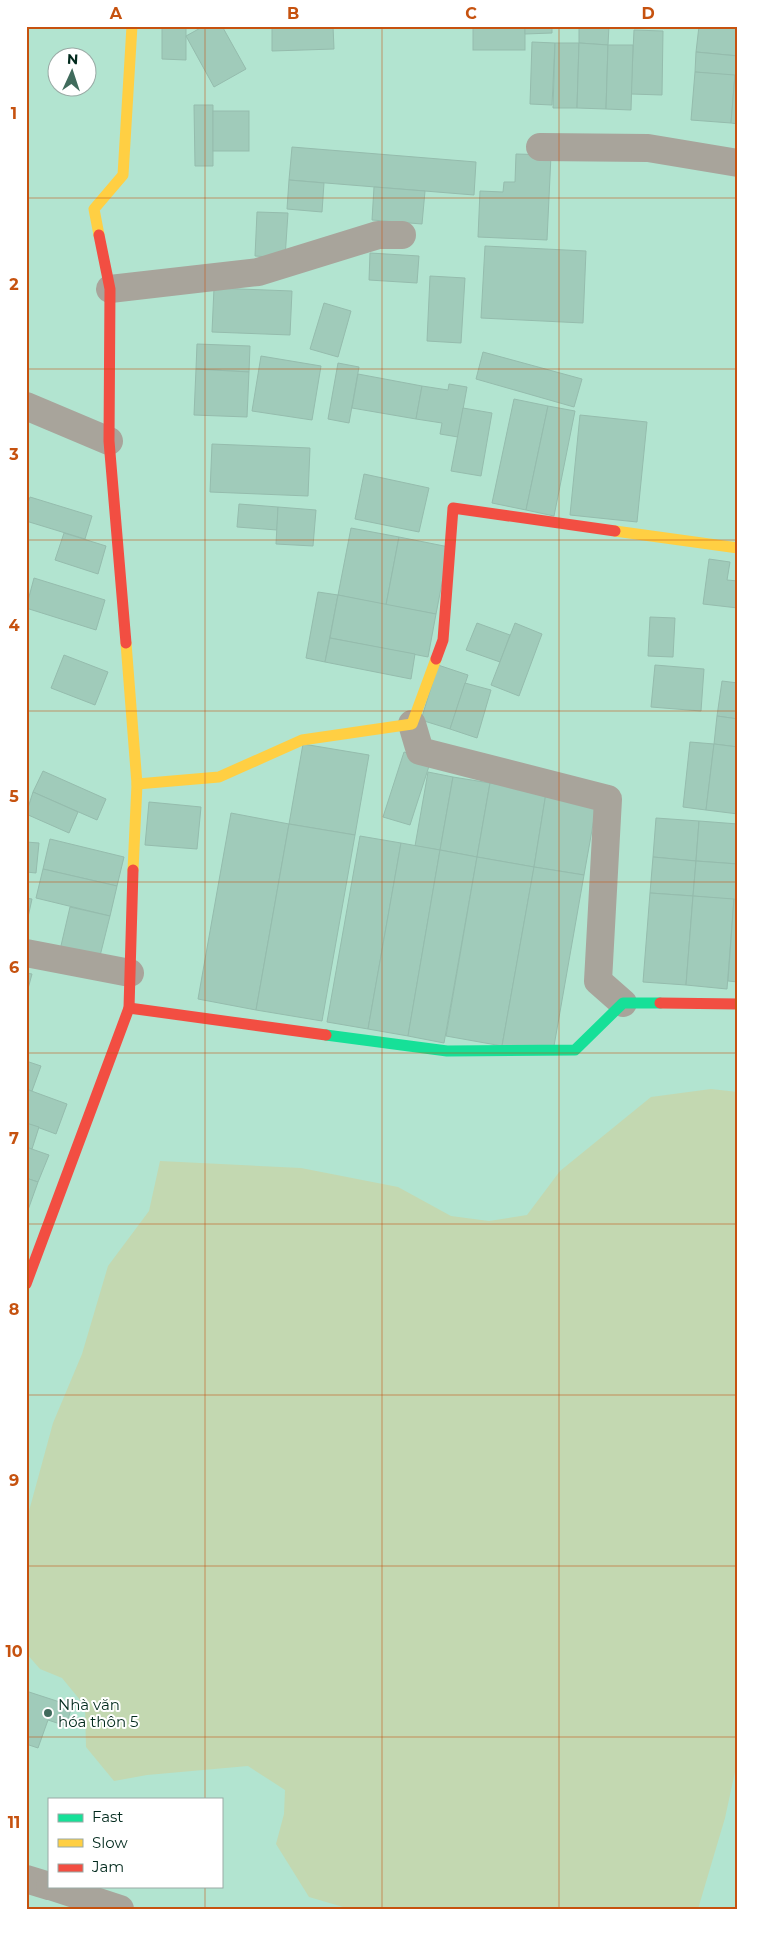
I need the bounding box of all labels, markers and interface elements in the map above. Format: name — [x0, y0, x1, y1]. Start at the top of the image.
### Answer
text: A — [109, 4, 123, 23]
text: B — [287, 4, 299, 23]
text: C — [465, 4, 477, 23]
text: D — [641, 4, 655, 23]
north arrow — [48, 48, 98, 98]
text: N — [67, 50, 79, 68]
text: 1 — [11, 104, 17, 123]
text: 2 — [9, 275, 19, 294]
text: 3 — [8, 445, 19, 464]
text: 4 — [8, 616, 20, 635]
text: 5 — [9, 787, 19, 806]
text: 6 — [9, 958, 19, 977]
text: 7 — [9, 1129, 19, 1148]
text: 8 — [9, 1300, 19, 1319]
text: 9 — [9, 1471, 19, 1490]
text: 10 — [5, 1642, 23, 1661]
place label: Nhà văn hóa thôn 5 — [58, 1695, 138, 1731]
marker: Nhà văn hóa thôn 5 — [42, 1707, 54, 1719]
legend — [48, 1798, 222, 1888]
text: Fast — [92, 1807, 123, 1826]
text: 11 — [8, 1813, 20, 1832]
text: Slow — [92, 1833, 128, 1852]
text: Jam — [91, 1857, 124, 1876]

